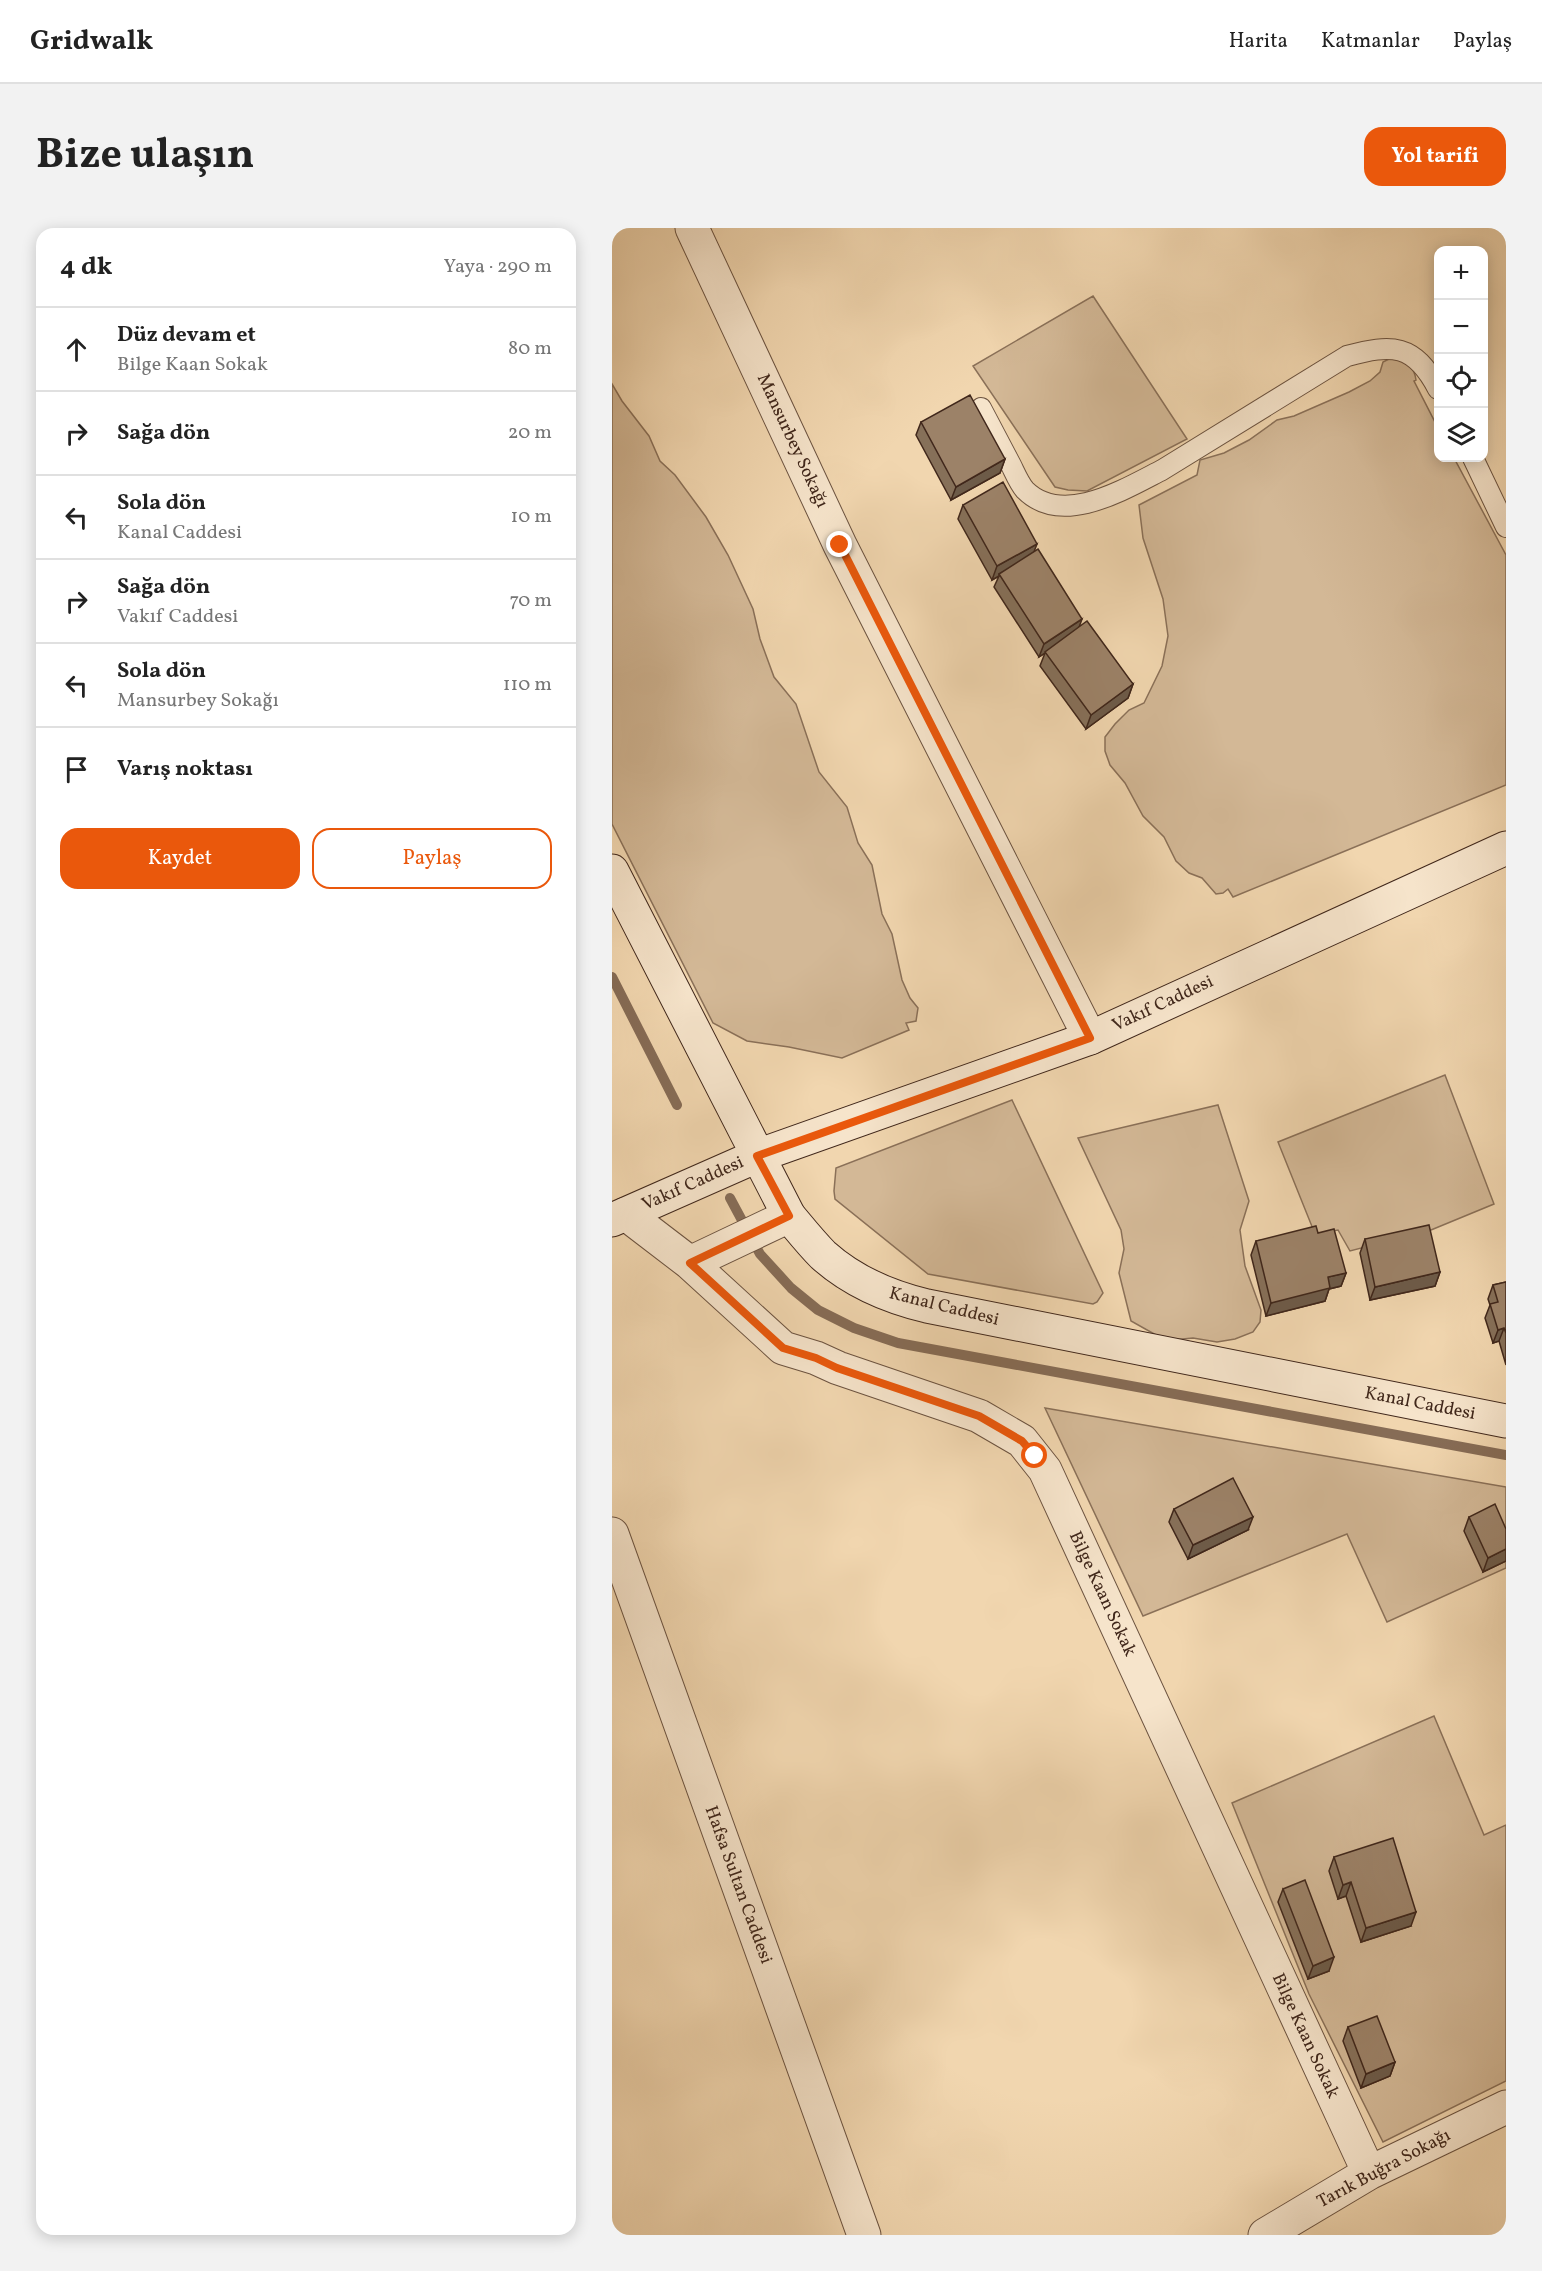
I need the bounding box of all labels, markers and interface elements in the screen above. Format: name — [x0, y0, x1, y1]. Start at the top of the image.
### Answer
text: Gridwalk — [30, 22, 153, 61]
text: Harita — [1229, 27, 1288, 56]
text: Katmanlar — [1321, 27, 1420, 56]
text: Paylaş — [1453, 27, 1512, 56]
text: Bize ulaşın — [36, 127, 255, 186]
button: Yol tarifi — [1364, 127, 1506, 186]
map controls — [1434, 246, 1488, 462]
button: + — [1434, 246, 1488, 300]
text: 4 dk — [60, 249, 113, 285]
text: Yaya · 290 m — [444, 253, 552, 281]
button: − — [1434, 300, 1488, 354]
text: Düz devam et — [117, 320, 256, 351]
icon: ahead — [60, 333, 93, 366]
text: 80 m — [508, 335, 552, 363]
text: Bilge Kaan Sokak — [117, 351, 268, 379]
button: locate — [1434, 354, 1488, 408]
street label: Mansurbey Sokağı — [750, 370, 834, 512]
button: layers — [1434, 408, 1488, 462]
icon: right — [60, 417, 93, 450]
text: Sağa dön — [117, 418, 210, 449]
text: 20 m — [508, 419, 552, 447]
text: Sola dön — [117, 488, 206, 519]
icon: left — [60, 501, 93, 534]
text: 10 m — [511, 503, 552, 531]
text: Kanal Caddesi — [117, 519, 242, 547]
route end — [826, 531, 852, 557]
text: Sağa dön — [117, 572, 210, 603]
icon: right — [60, 585, 93, 618]
text: 70 m — [509, 587, 552, 615]
text: Vakıf Caddesi — [117, 603, 238, 631]
text: Sola dön — [117, 656, 206, 687]
icon: left — [60, 669, 93, 702]
text: 110 m — [503, 671, 552, 699]
text: Mansurbey Sokağı — [117, 687, 279, 715]
icon: arrive — [60, 753, 93, 786]
text: Varış noktası — [117, 754, 253, 785]
button: Kaydet — [60, 828, 300, 889]
button: Paylaş — [312, 828, 552, 889]
street label: Vakıf Caddesi — [1108, 970, 1218, 1038]
street label: Vakıf Caddesi — [638, 1150, 748, 1218]
street label: Kanal Caddesi — [886, 1281, 1002, 1333]
street label: Kanal Caddesi — [1362, 1381, 1478, 1427]
route start — [1021, 1442, 1047, 1468]
street label: Bilge Kaan Sokak — [1062, 1527, 1142, 1661]
street label: Hafsa Sultan Caddesi — [698, 1802, 778, 1968]
street label: Bilge Kaan Sokak — [1265, 1969, 1345, 2103]
street label: Tarık Buğra Sokağı — [1313, 2123, 1455, 2215]

